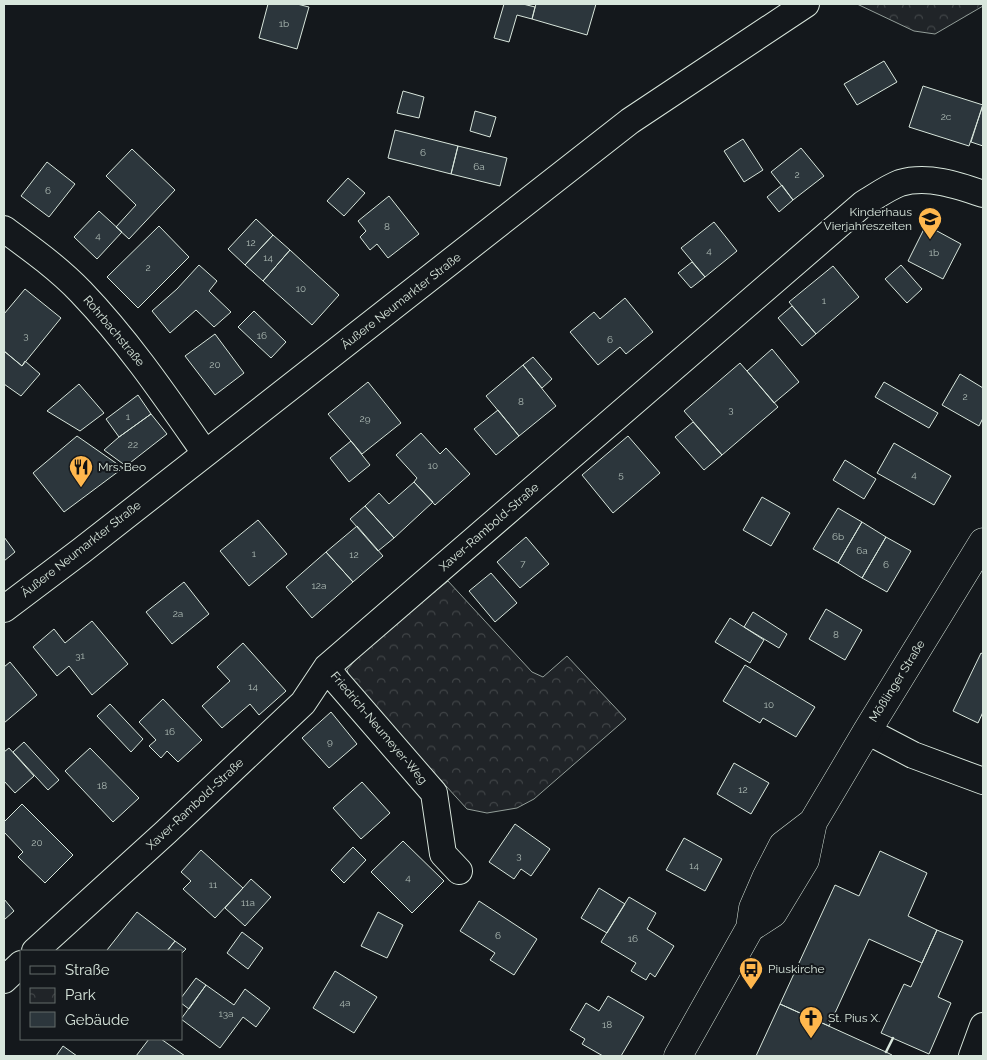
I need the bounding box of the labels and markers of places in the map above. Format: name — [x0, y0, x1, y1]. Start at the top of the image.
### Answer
place label: Kinderhaus Vierjahreszeiten — [824, 205, 912, 233]
school or university icon: Kinderhaus Vierjahreszeiten — [917, 206, 943, 240]
restaurant icon: Mrs. Beo — [68, 454, 94, 488]
place label: Mrs. Beo — [98, 460, 146, 474]
bus stop icon: Piuskirche — [738, 956, 764, 990]
place label: Piuskirche — [768, 962, 825, 976]
church icon: St. Pius X. — [798, 1005, 824, 1039]
place label: St. Pius X. — [828, 1011, 880, 1025]

